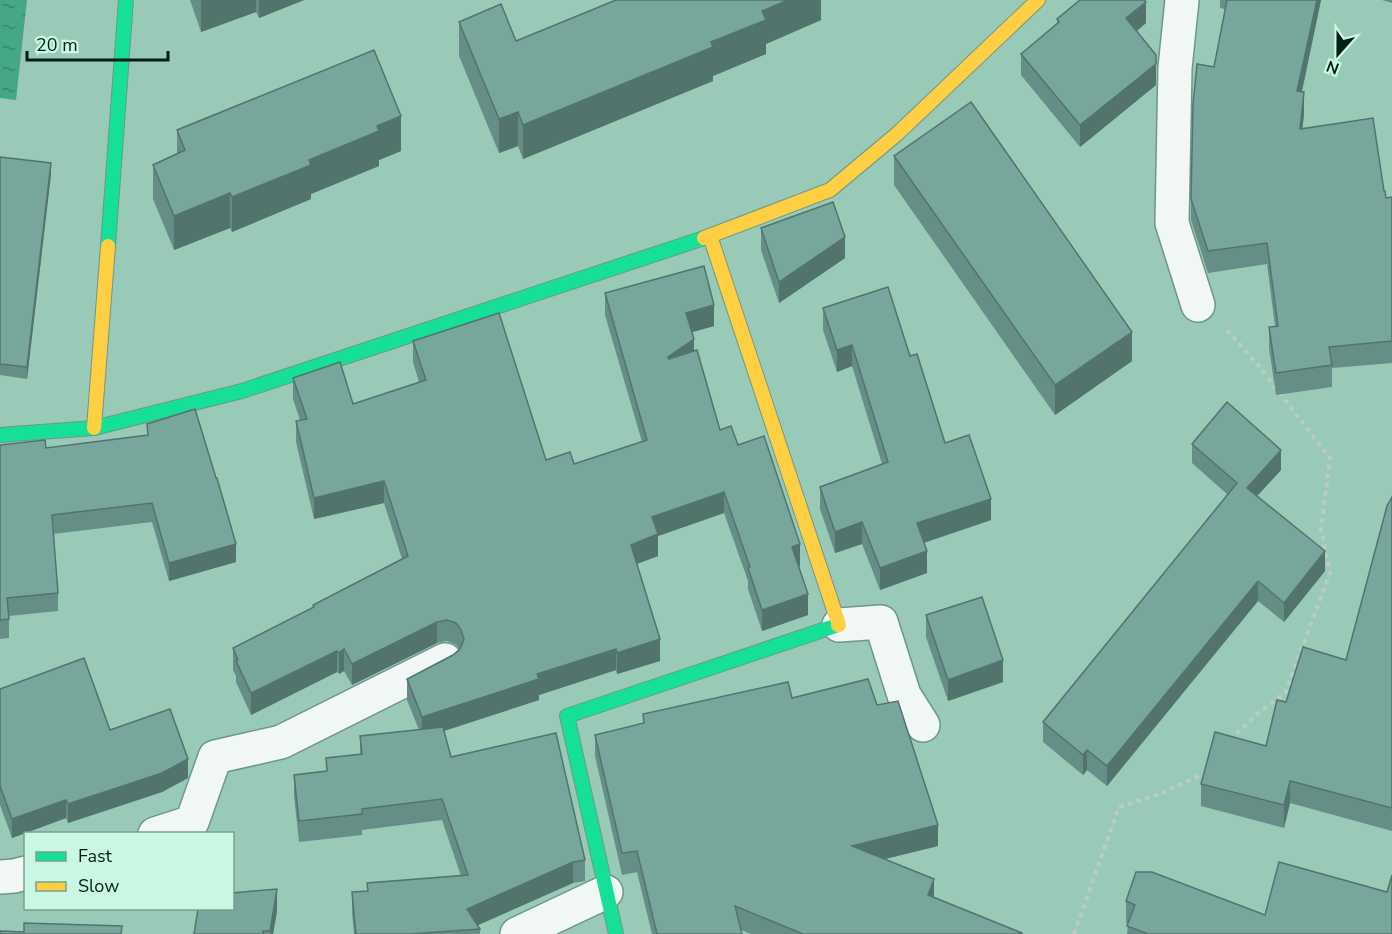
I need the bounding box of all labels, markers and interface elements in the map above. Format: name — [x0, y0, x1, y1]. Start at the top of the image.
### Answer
scale bar — [27, 24, 168, 62]
north arrow — [1308, 24, 1368, 84]
text: 20 m — [36, 33, 78, 57]
text: N — [1323, 55, 1343, 79]
legend — [24, 832, 234, 910]
text: Fast — [78, 844, 113, 868]
text: Slow — [78, 874, 119, 898]

